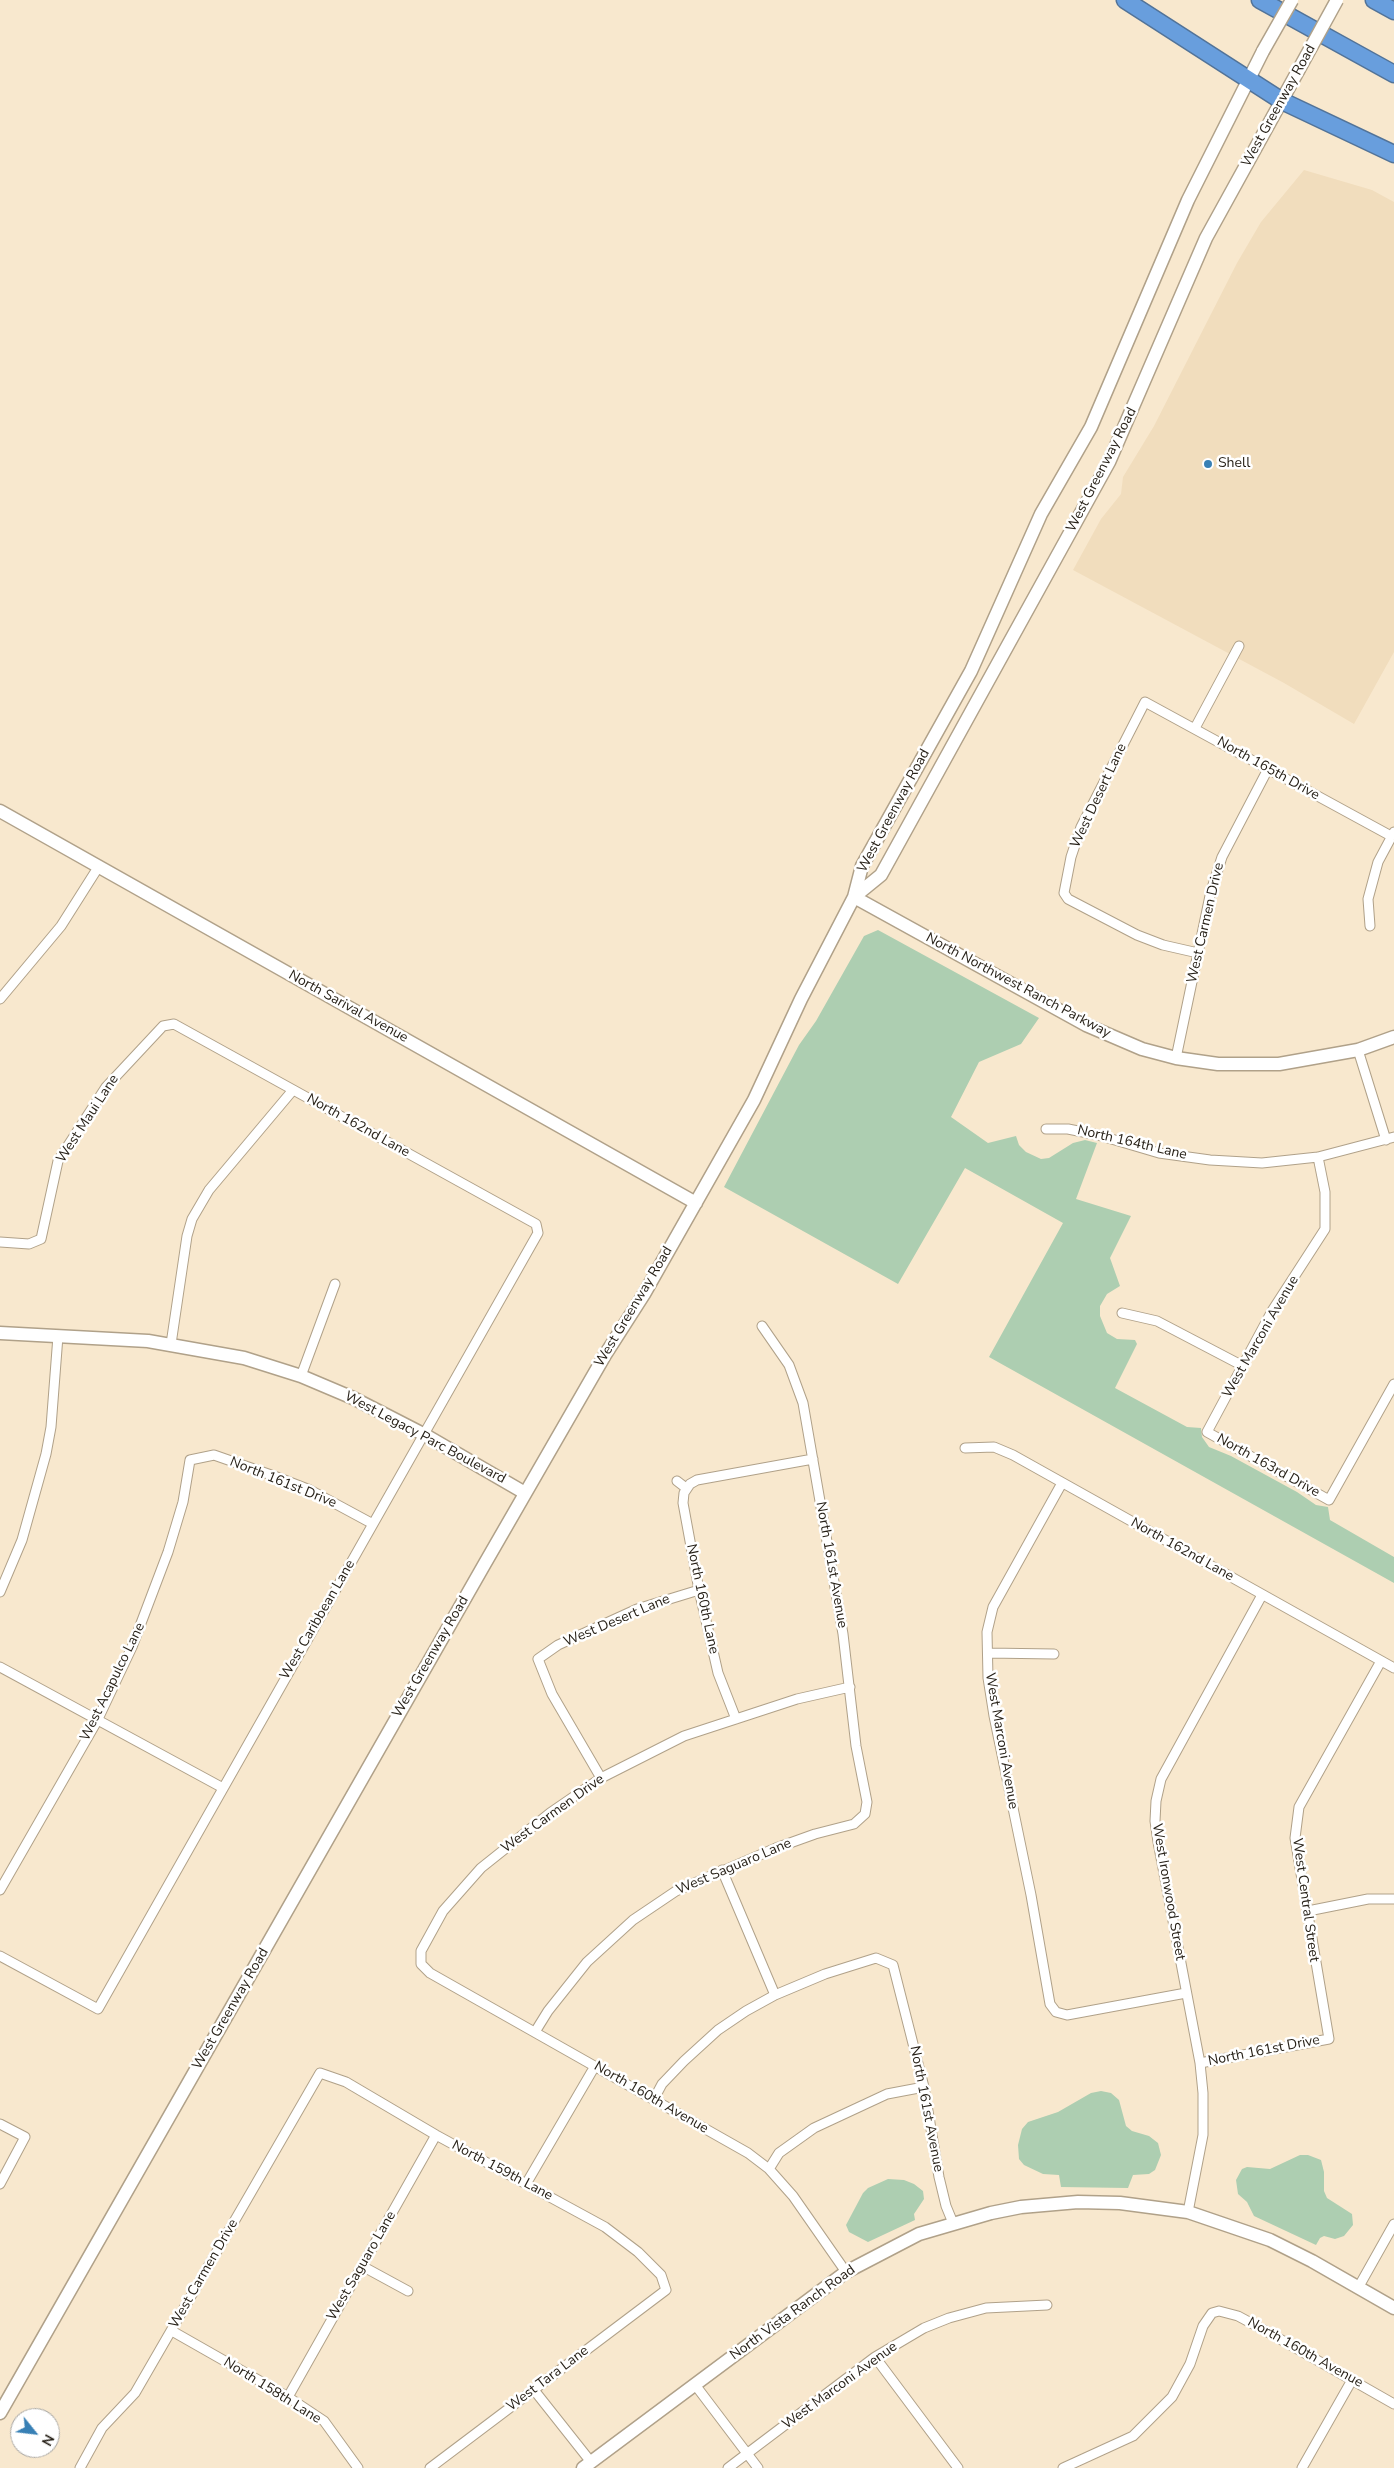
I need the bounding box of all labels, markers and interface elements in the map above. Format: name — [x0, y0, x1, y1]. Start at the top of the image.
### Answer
street label: West Greenway Road — [1238, 42, 1320, 170]
street label: West Greenway Road — [1063, 405, 1141, 535]
place label: Shell — [1218, 456, 1250, 472]
marker: Shell — [1202, 458, 1214, 470]
street label: North 165th Drive — [1214, 734, 1322, 804]
street label: West Desert Lane — [1067, 741, 1131, 851]
street label: West Greenway Road — [854, 746, 934, 876]
street label: West Carmen Drive — [1184, 861, 1228, 985]
street label: North Northwest Ranch Parkway — [923, 930, 1113, 1042]
street label: North Sarival Avenue — [285, 967, 411, 1047]
street label: West Maui Lane — [53, 1072, 123, 1166]
street label: North 162nd Lane — [304, 1091, 412, 1161]
street label: North 164th Lane — [1076, 1122, 1188, 1164]
street label: West Greenway Road — [591, 1244, 677, 1370]
street label: West Marconi Avenue — [1219, 1273, 1303, 1401]
street label: West Legacy Parc Boulevard — [342, 1388, 508, 1488]
street label: North 163rd Drive — [1214, 1431, 1322, 1501]
street label: North 161st Drive — [227, 1454, 339, 1512]
street label: North 161st Avenue — [812, 1501, 850, 1629]
street label: North 162nd Lane — [1128, 1515, 1236, 1585]
street label: North 160th Lane — [682, 1542, 722, 1656]
street label: West Caribbean Lane — [277, 1557, 359, 1683]
street label: West Desert Lane — [561, 1591, 673, 1651]
street label: West Greenway Road — [389, 1593, 473, 1721]
street label: West Acapulco Lane — [77, 1620, 149, 1744]
street label: West Marconi Avenue — [981, 1672, 1021, 1810]
street label: West Carmen Drive — [498, 1771, 608, 1857]
street label: West Ironwood Street — [1148, 1822, 1188, 1962]
street label: West Saguaro Lane — [674, 1835, 794, 1899]
street label: West Central Street — [1288, 1837, 1322, 1963]
street label: West Greenway Road — [189, 1945, 273, 2073]
street label: North 161st Drive — [1207, 2032, 1321, 2070]
street label: North 161st Avenue — [906, 2045, 946, 2173]
street label: North 160th Avenue — [591, 2058, 711, 2138]
street label: North 159th Lane — [449, 2137, 555, 2205]
street label: West Saguaro Lane — [324, 2208, 400, 2324]
street label: West Carmen Drive — [166, 2217, 242, 2331]
street label: North Vista Ranch Road — [727, 2262, 859, 2364]
street label: North 160th Avenue — [1244, 2314, 1366, 2392]
street label: West Marconi Avenue — [779, 2339, 901, 2433]
street label: West Tara Lane — [504, 2343, 592, 2415]
street label: North 158th Lane — [220, 2354, 324, 2428]
north arrow — [10, 2408, 60, 2458]
text: N — [37, 2431, 59, 2449]

